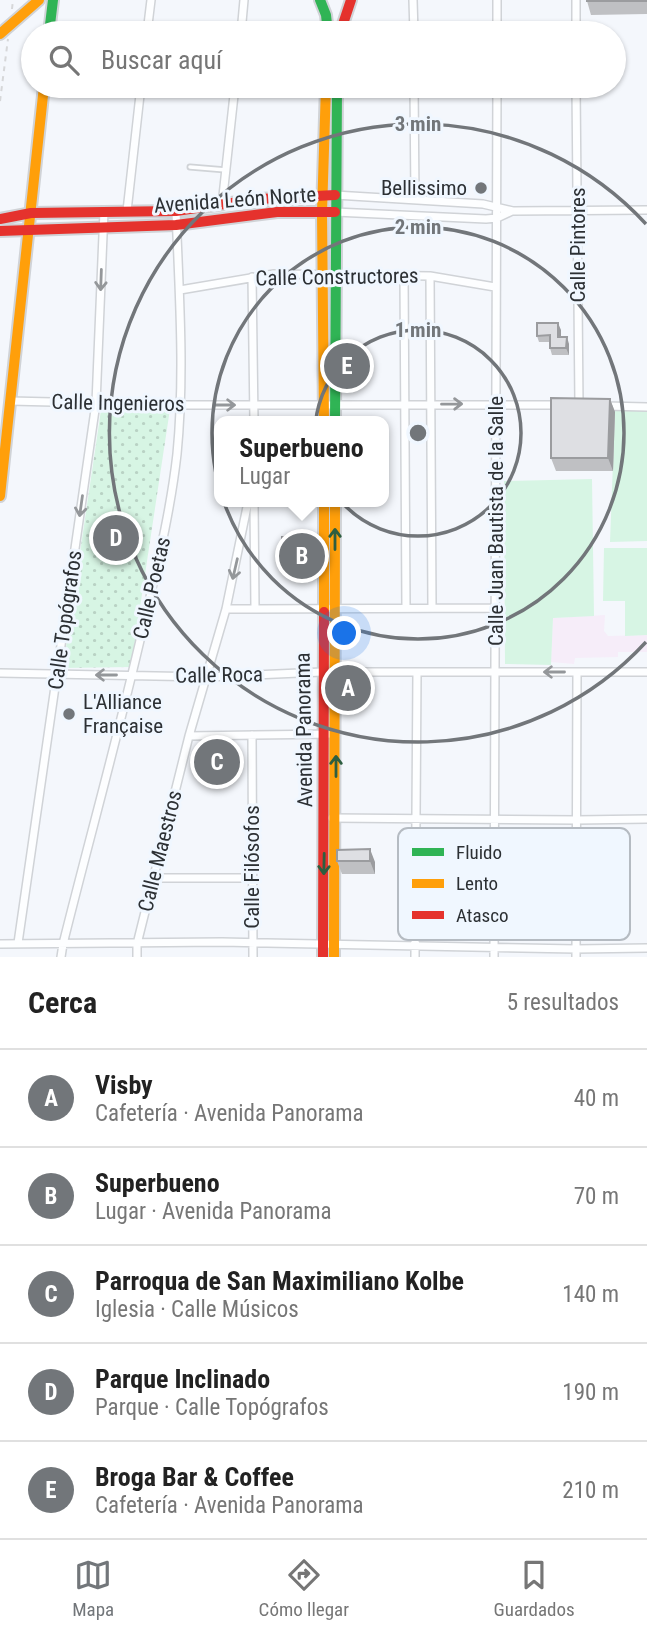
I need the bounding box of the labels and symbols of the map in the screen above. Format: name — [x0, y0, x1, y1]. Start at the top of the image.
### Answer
text: 3 min — [395, 112, 441, 136]
place label: Bellissimo — [381, 176, 467, 200]
marker: Bellissimo — [473, 180, 489, 196]
street label: Avenida León Norte — [153, 182, 317, 218]
street label: Calle Pintores — [566, 187, 590, 303]
text: 2 min — [395, 215, 441, 239]
street label: Calle Constructores — [255, 264, 419, 290]
one-way arrow — [94, 268, 107, 291]
text: 1 min — [395, 318, 441, 342]
pin: E — [324, 340, 370, 392]
street label: Calle Ingenieros — [51, 390, 185, 416]
street label: Calle Juan Bautista de la Salle — [484, 396, 508, 646]
one-way arrow — [441, 397, 464, 411]
one-way arrow — [213, 398, 236, 412]
centre of rings — [406, 421, 430, 445]
one-way arrow — [75, 494, 88, 517]
pin: D — [93, 512, 139, 564]
one-way arrow — [328, 528, 342, 551]
pin: B — [279, 530, 325, 582]
street label: Calle Poetas — [129, 535, 175, 641]
street label: Calle Topógrafos — [43, 549, 87, 691]
one-way arrow — [228, 557, 242, 580]
your location — [327, 616, 361, 650]
street label: Avenida Panorama — [291, 652, 317, 808]
street label: Calle Roca — [175, 662, 263, 688]
pin: A — [325, 662, 371, 714]
one-way arrow — [543, 665, 566, 679]
one-way arrow — [95, 668, 118, 682]
place label: L'Alliance Française — [83, 690, 163, 738]
marker: L'Alliance Française — [61, 706, 77, 722]
pin: C — [194, 736, 240, 788]
one-way arrow — [329, 755, 343, 778]
street label: Calle Maestros — [133, 788, 187, 914]
street label: Calle Filósofos — [240, 805, 264, 929]
legend — [398, 828, 630, 940]
text: Fluido — [456, 841, 502, 864]
one-way arrow — [317, 852, 331, 875]
text: Lento — [456, 872, 498, 895]
text: Atasco — [456, 904, 509, 927]

